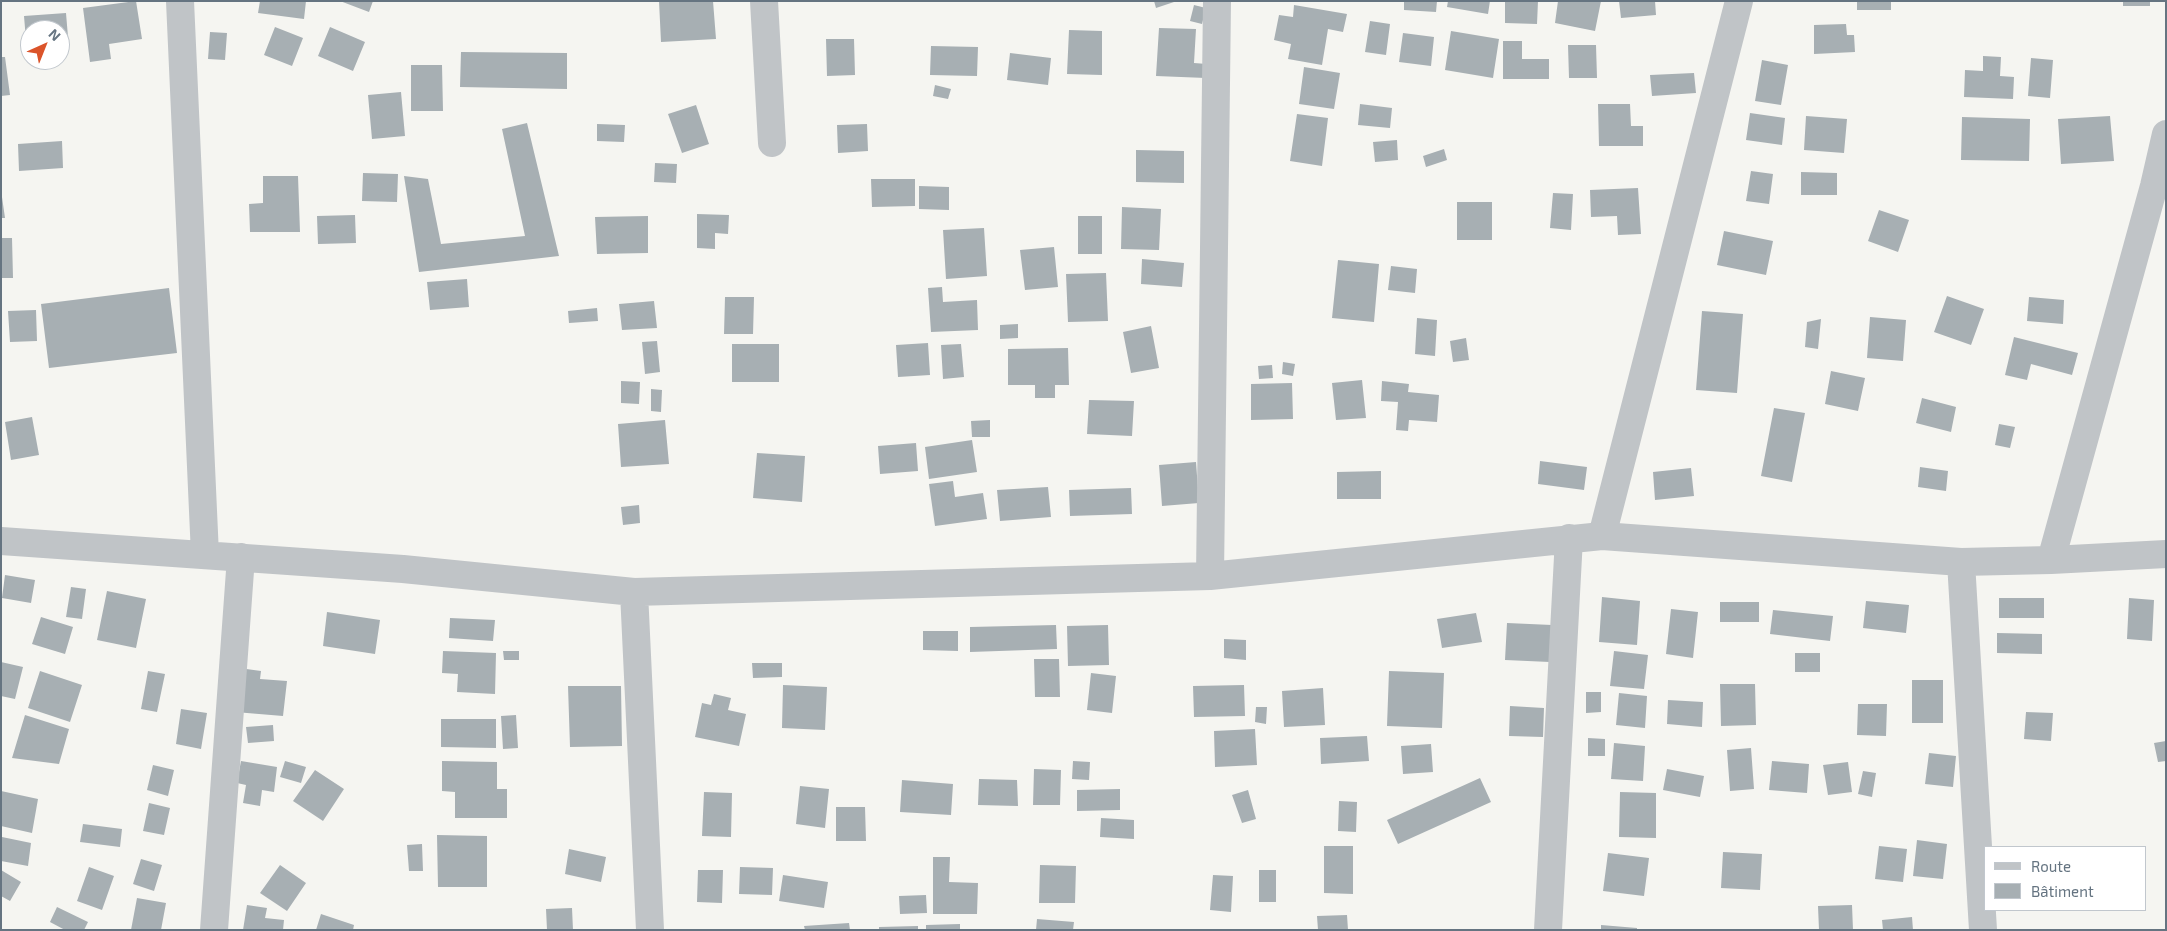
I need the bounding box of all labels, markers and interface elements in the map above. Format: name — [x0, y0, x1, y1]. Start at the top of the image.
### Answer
north arrow — [20, 20, 70, 70]
text: N — [46, 25, 65, 44]
legend — [1984, 846, 2147, 911]
text: Route — [2031, 857, 2071, 875]
text: Bâtiment — [2031, 882, 2094, 900]

